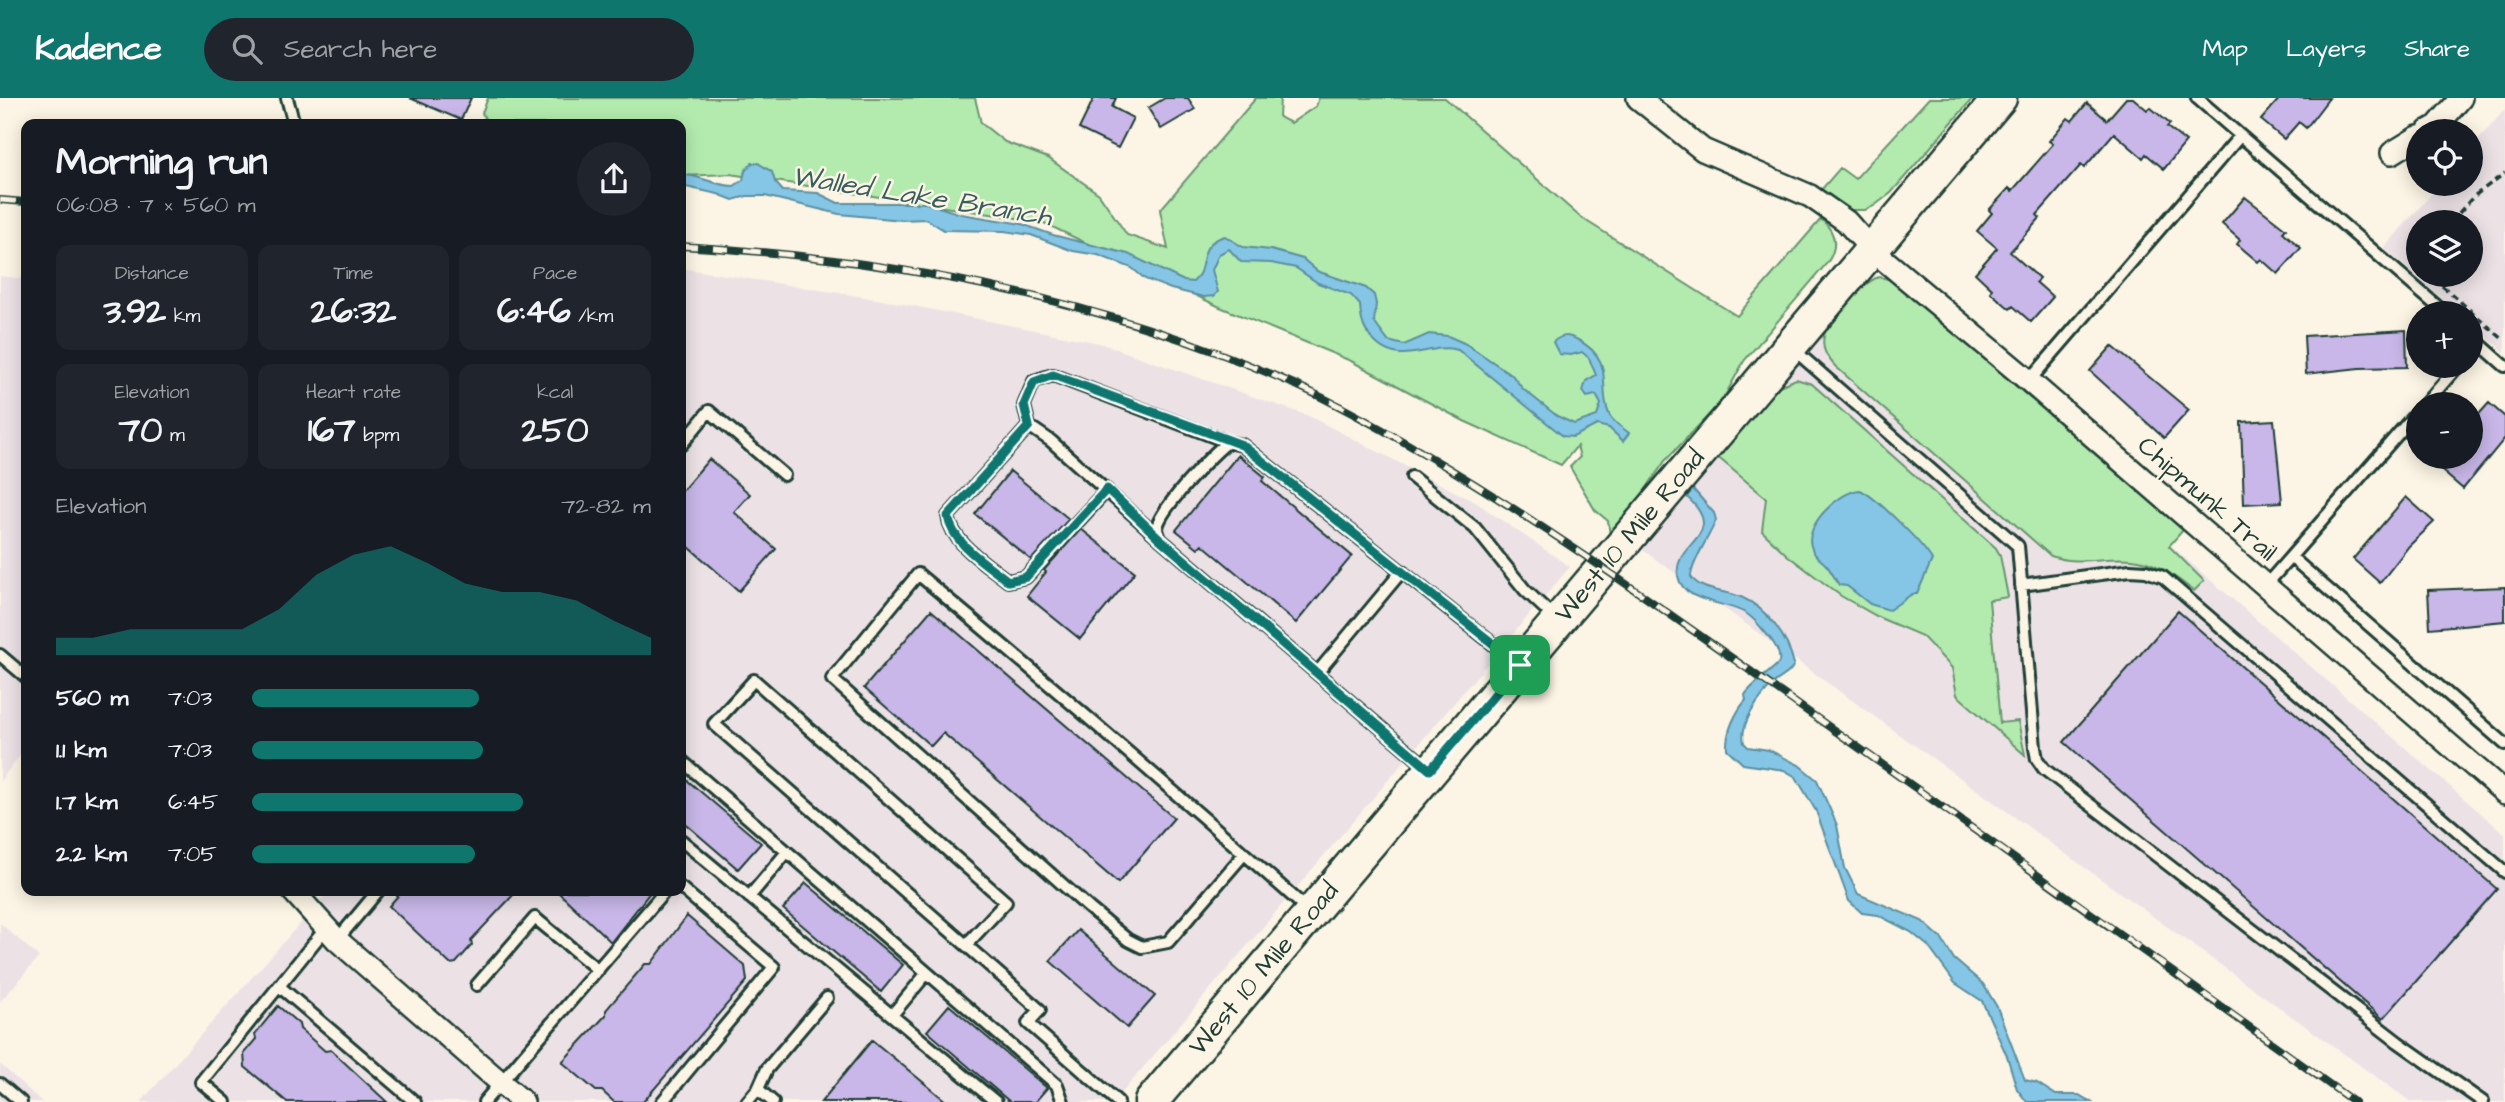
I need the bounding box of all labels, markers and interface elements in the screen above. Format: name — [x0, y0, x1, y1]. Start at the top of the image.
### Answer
search box — [204, 18, 694, 81]
text: Kadence — [35, 26, 162, 72]
icon: search — [228, 30, 266, 68]
text: Search here — [284, 31, 437, 67]
text: Map — [2203, 32, 2248, 66]
text: Layers — [2286, 32, 2366, 66]
text: Share — [2404, 32, 2470, 66]
map controls — [2406, 119, 2483, 469]
button: locate — [2406, 119, 2483, 196]
text: Morning run — [56, 137, 268, 189]
button: share — [577, 142, 651, 216]
water label: Walled Lake Branch — [789, 157, 1056, 236]
text: 06:08 · 7 × 560 m — [56, 189, 256, 221]
button: layers — [2406, 210, 2483, 287]
text: Distance — [115, 260, 189, 287]
text: Time — [334, 260, 373, 287]
text: Pace — [533, 260, 577, 287]
text: 3.92 — [103, 287, 166, 336]
text: 26:32 — [311, 287, 396, 336]
text: 6:46 — [497, 287, 571, 336]
button: + — [2406, 301, 2483, 378]
text: km — [166, 303, 200, 330]
text: /km — [571, 303, 613, 330]
text: Elevation — [114, 379, 189, 406]
text: Heart rate — [306, 379, 401, 406]
text: kcal — [537, 379, 573, 406]
button: − — [2406, 392, 2483, 469]
text: 70 — [119, 406, 162, 455]
text: 167 — [308, 406, 356, 455]
text: 250 — [522, 406, 589, 455]
text: m — [162, 422, 185, 449]
text: bpm — [356, 422, 399, 449]
street label: Chipmunk Trail — [2130, 428, 2285, 570]
street label: West 10 Mile Road — [1546, 441, 1713, 630]
text: Elevation — [56, 490, 147, 522]
text: 72–82 m — [561, 490, 651, 522]
pin — [1490, 635, 1550, 695]
icon: arrive — [1501, 646, 1539, 684]
text: 560 m — [56, 682, 128, 714]
text: 7:03 — [168, 682, 212, 714]
text: 1.1 km — [56, 734, 106, 766]
text: 7:03 — [168, 734, 212, 766]
text: 1.7 km — [56, 786, 118, 818]
text: 6:45 — [168, 786, 218, 818]
text: 2.2 km — [56, 838, 127, 870]
text: 7:05 — [168, 838, 217, 870]
street label: West 10 Mile Road — [1180, 874, 1347, 1063]

